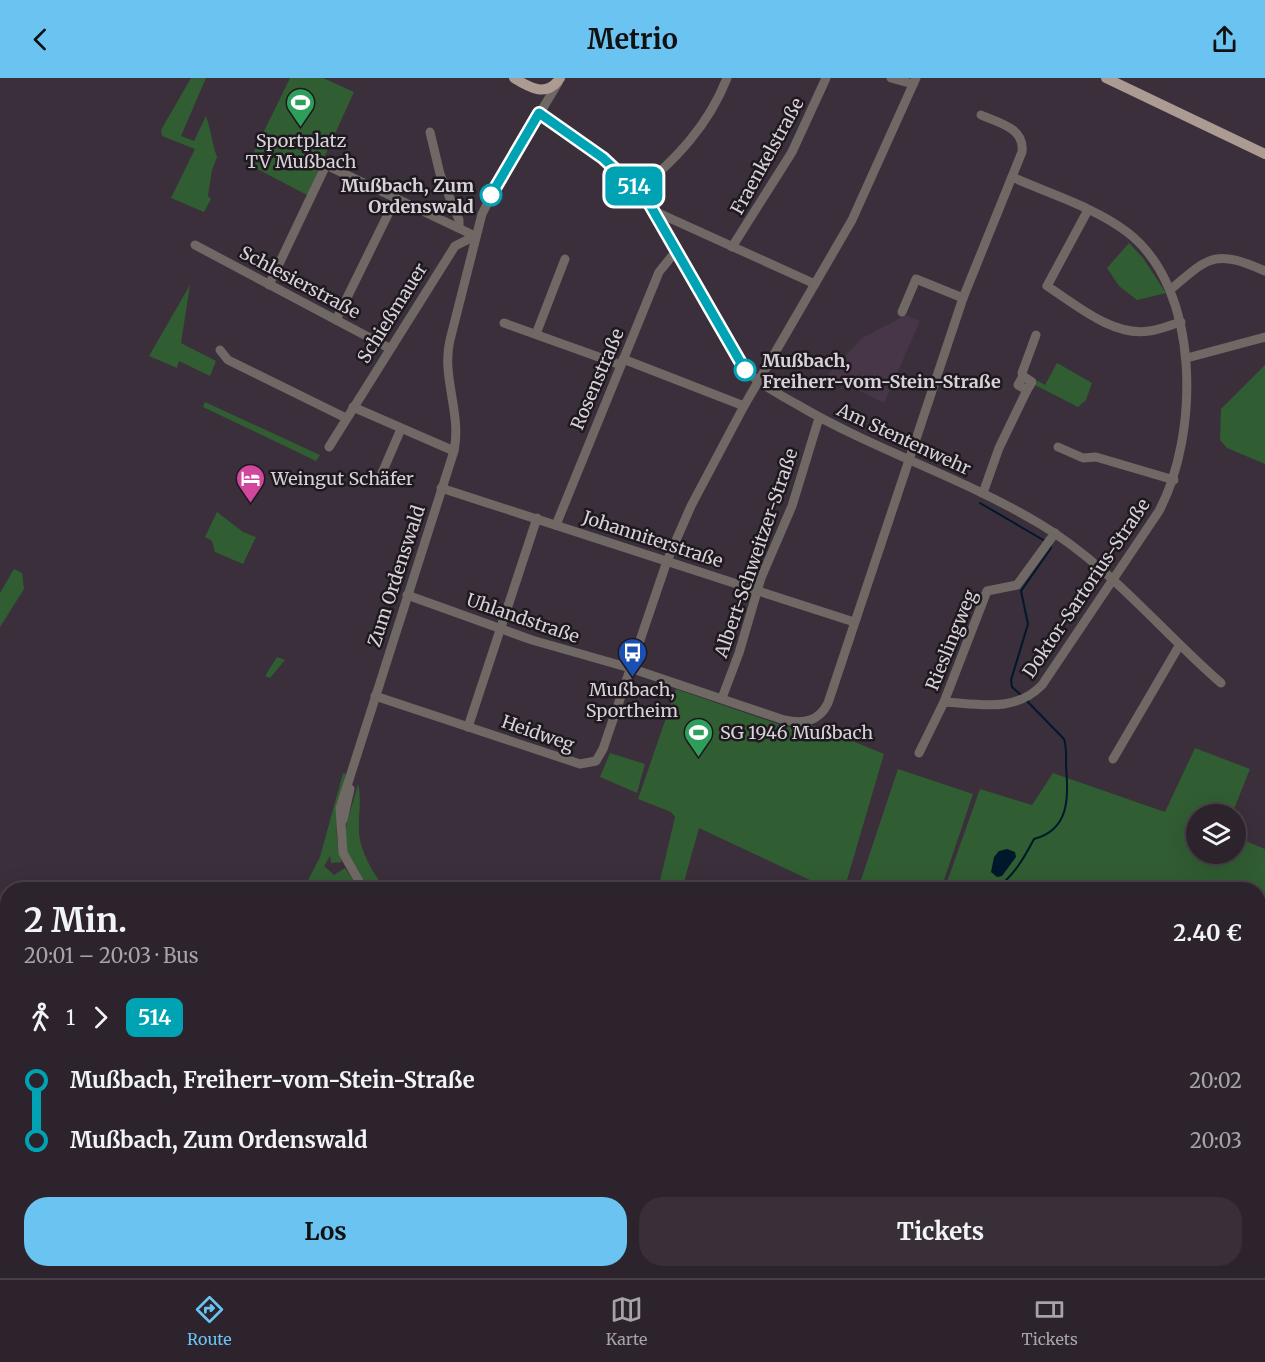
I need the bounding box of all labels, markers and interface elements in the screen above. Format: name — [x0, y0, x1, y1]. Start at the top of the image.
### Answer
text: Metrio — [587, 22, 678, 56]
icon: back — [24, 23, 57, 56]
icon: share — [1208, 23, 1241, 56]
sports icon: Sportplatz TV Mußbach — [285, 87, 317, 129]
street label: Fraenkelstraße — [725, 93, 809, 219]
place label: Sportplatz TV Mußbach — [246, 129, 356, 173]
line badge: 514 — [600, 166, 668, 206]
text: 514 — [617, 173, 651, 200]
place label: Mußbach, Zum Ordenswald — [341, 174, 474, 218]
marker: Mußbach, Zum Ordenswald — [480, 184, 502, 206]
street label: Schlesierstraße — [236, 241, 364, 323]
street label: Schießmauer — [352, 259, 432, 367]
street label: Rosenstraße — [565, 325, 629, 433]
place label: Mußbach, Freiherr-vom-Stein-Straße — [762, 349, 1001, 393]
marker: Mußbach, Freiherr-vom-Stein-Straße — [734, 359, 756, 381]
street label: Am Stentenwehr — [832, 397, 975, 480]
street label: Albert-Schweitzer-Straße — [709, 445, 803, 662]
hotel icon: Weingut Schäfer — [234, 462, 266, 504]
place label: Weingut Schäfer — [270, 467, 414, 490]
street label: Doktor-Sartorius-Straße — [1017, 494, 1155, 682]
street label: Zum Ordenswald — [362, 502, 430, 650]
street label: Johanniterstraße — [579, 505, 726, 573]
street label: Rieslingweg — [920, 586, 982, 694]
street label: Uhlandstraße — [463, 588, 583, 648]
bus stop icon: Mußbach, Sportheim — [616, 636, 648, 678]
place label: Mußbach, Sportheim — [586, 678, 678, 722]
street label: Heidweg — [499, 710, 578, 756]
sports icon: SG 1946 Mußbach — [683, 716, 715, 758]
place label: SG 1946 Mußbach — [720, 721, 873, 744]
map controls — [1186, 804, 1246, 864]
button: layers — [1186, 804, 1246, 864]
text: 2 Min. — [24, 900, 127, 941]
text: 2.40 € — [1173, 919, 1242, 947]
text: 20:01 – 20:03 · Bus — [24, 943, 199, 968]
icon: walk — [24, 1001, 57, 1034]
icon: forward — [84, 1001, 117, 1034]
text: 514 — [138, 1004, 171, 1031]
text: 1 — [66, 1005, 75, 1030]
text: Mußbach, Freiherr-vom-Stein-Straße — [70, 1066, 475, 1094]
text: 20:02 — [1189, 1068, 1242, 1093]
text: Mußbach, Zum Ordenswald — [70, 1126, 368, 1154]
text: 20:03 — [1190, 1128, 1242, 1153]
button: Los — [24, 1197, 627, 1266]
button: Tickets — [639, 1197, 1242, 1266]
tab: Route — [187, 1293, 232, 1349]
tab: Karte — [606, 1293, 647, 1349]
tab: Tickets — [1021, 1293, 1078, 1349]

